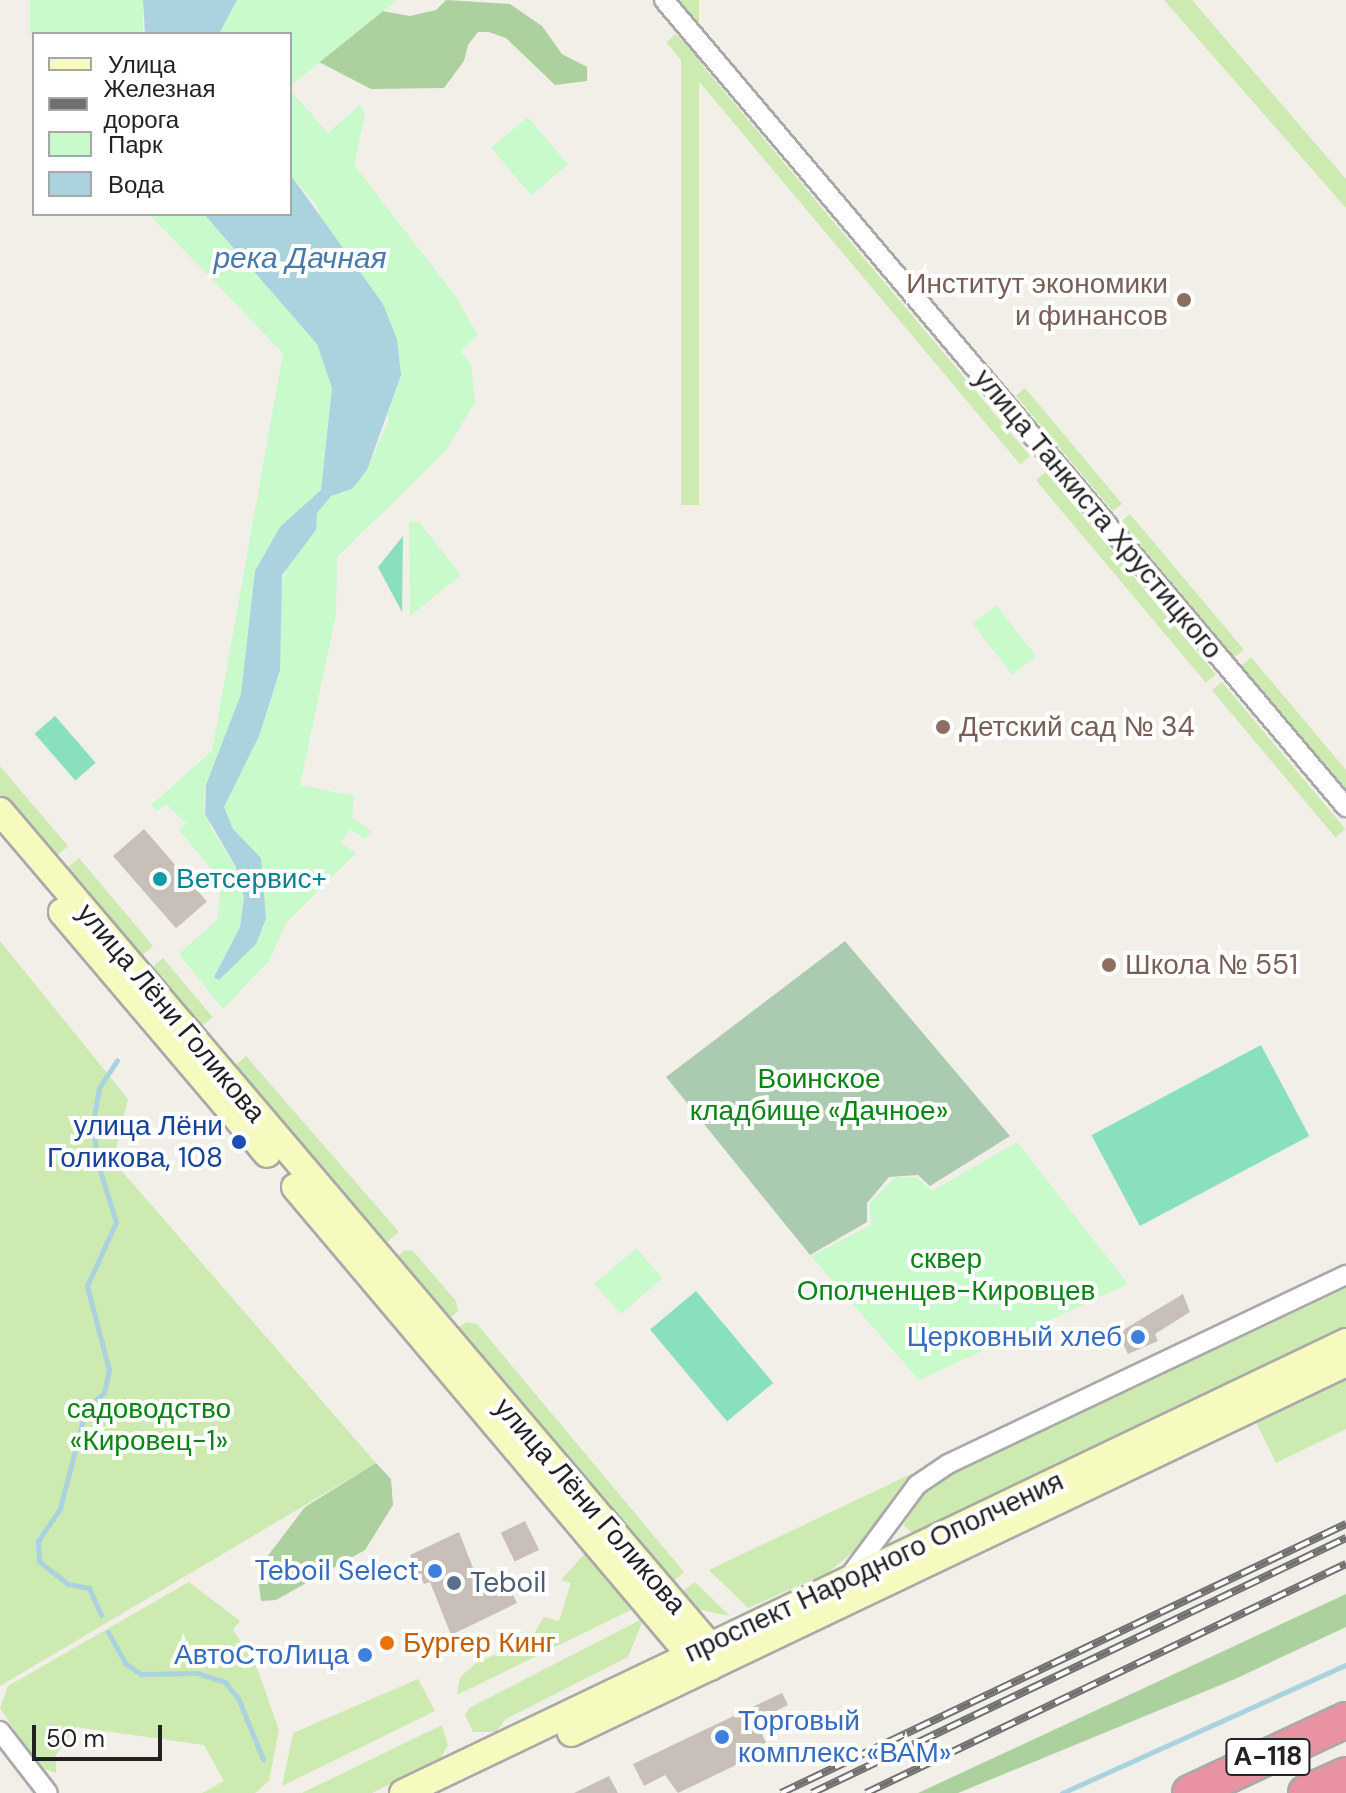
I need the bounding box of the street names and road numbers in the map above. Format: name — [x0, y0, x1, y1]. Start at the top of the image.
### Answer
street label: улица Танкиста Хрустицкого — [967, 362, 1229, 666]
street label: улица Лёни Голикова — [70, 897, 272, 1129]
street label: улица Лёни Голикова — [487, 1391, 693, 1621]
street label: проспект Народного Ополчения — [679, 1464, 1069, 1670]
road number: А-118 — [1224, 1735, 1312, 1779]

